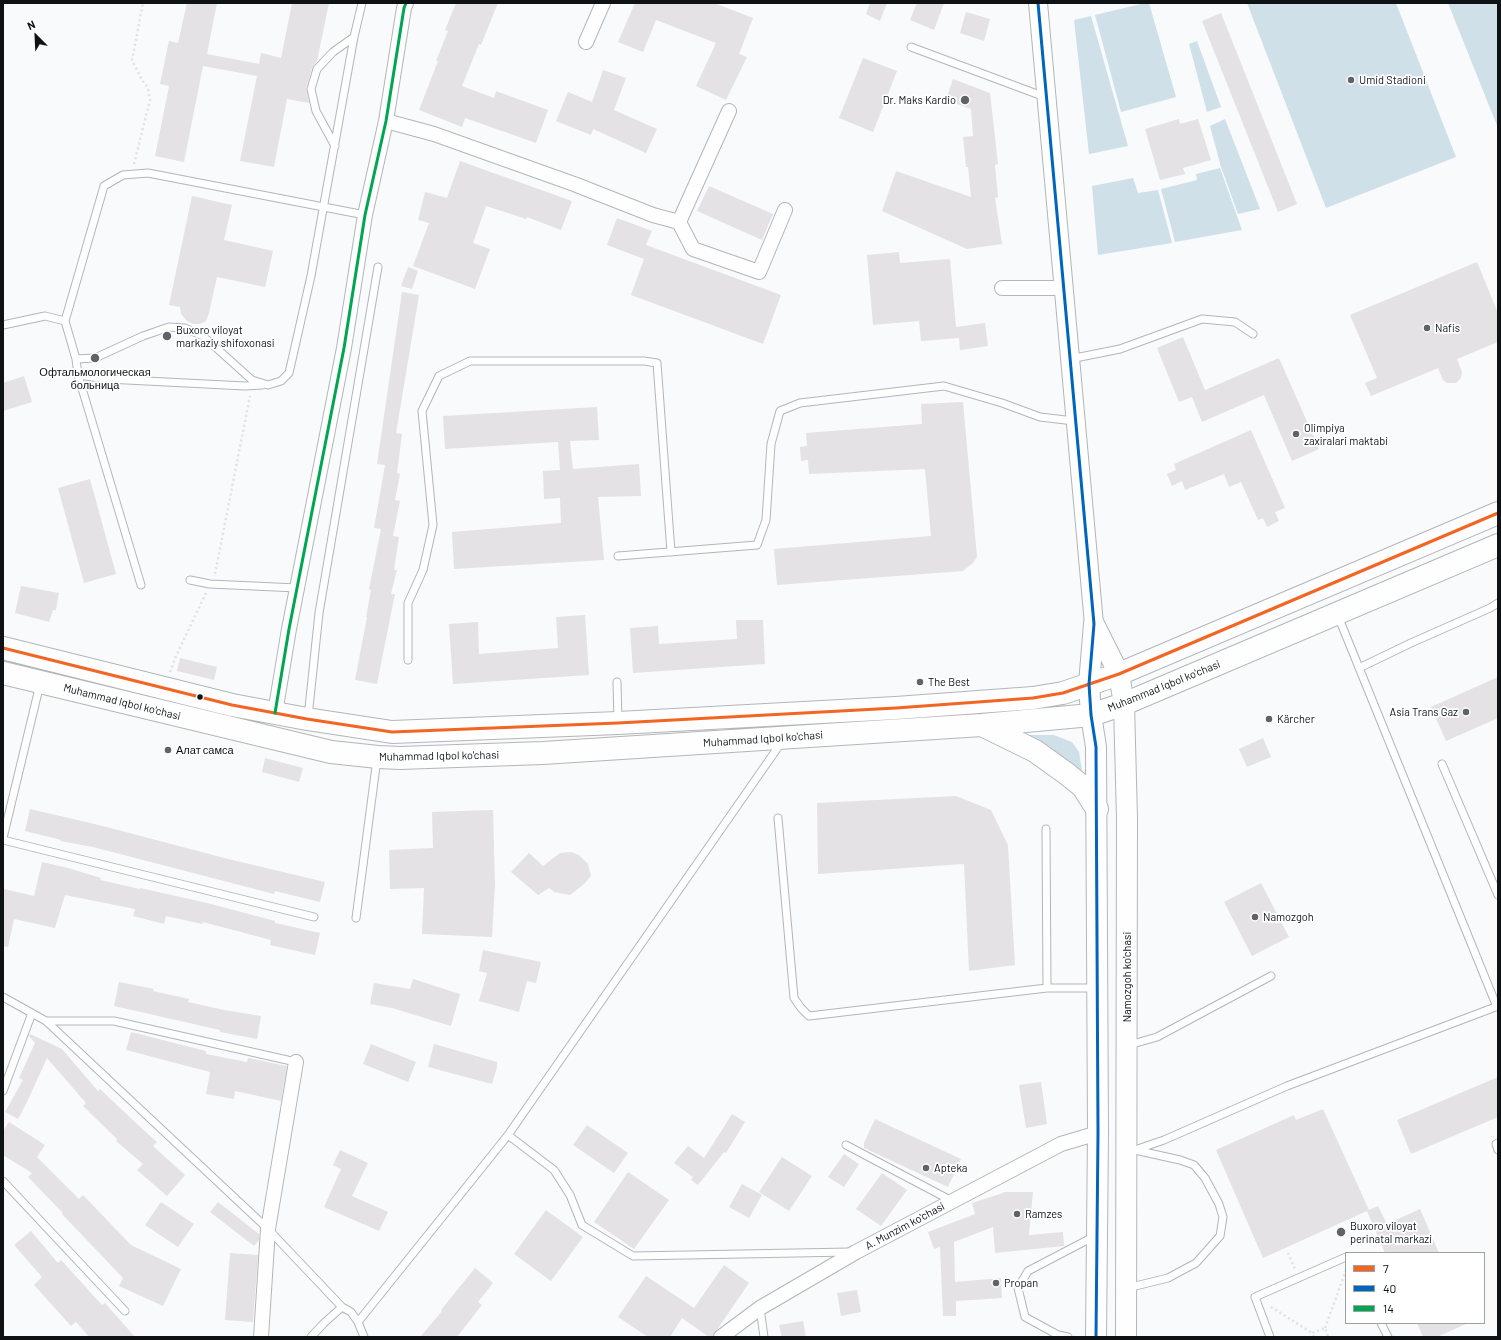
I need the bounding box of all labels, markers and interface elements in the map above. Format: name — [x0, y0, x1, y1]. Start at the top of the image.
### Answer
north arrow — [16, 16, 56, 56]
text: N — [25, 17, 37, 32]
place label: Umid Stadioni — [1359, 73, 1426, 87]
marker: Umid Stadioni — [1346, 75, 1356, 85]
place label: Dr. Maks Kardio — [883, 93, 956, 107]
marker: Dr. Maks Kardio — [959, 94, 971, 106]
place label: Nafis — [1435, 321, 1460, 335]
place label: Buxoro viloyat markaziy shifoxonasi — [176, 323, 275, 349]
marker: Nafis — [1422, 323, 1432, 333]
marker: Buxoro viloyat markaziy shifoxonasi — [161, 330, 173, 342]
marker: Офтальмологическая больница — [89, 352, 101, 364]
place label: Офтальмологическая больница — [39, 365, 151, 391]
place label: Olimpiya zaxiralari maktabi — [1304, 421, 1388, 447]
marker: Olimpiya zaxiralari maktabi — [1291, 429, 1301, 439]
street label: Muhammad Iqbol ko'chasi — [1106, 657, 1222, 715]
place label: The Best — [928, 675, 970, 689]
marker: The Best — [915, 677, 925, 687]
street label: Muhammad Iqbol ko'chasi — [62, 681, 182, 723]
unlabelled marker — [195, 692, 205, 702]
place label: Asia Trans Gaz — [1390, 705, 1458, 719]
marker: Asia Trans Gaz — [1461, 707, 1471, 717]
place label: Kärcher — [1277, 712, 1315, 726]
marker: Kärcher — [1264, 714, 1274, 724]
street label: Muhammad Iqbol ko'chasi — [703, 728, 823, 750]
place label: Алат самса — [176, 743, 234, 757]
marker: Алат самса — [163, 745, 173, 755]
street label: Muhammad Iqbol ko'chasi — [379, 748, 499, 764]
place label: Namozgoh — [1263, 910, 1314, 924]
marker: Namozgoh — [1250, 912, 1260, 922]
street label: Namozgoh ko'chasi — [1120, 932, 1134, 1022]
place label: Apteka — [934, 1161, 967, 1175]
marker: Apteka — [921, 1163, 931, 1173]
street label: A. Munzim ko'chasi — [863, 1200, 947, 1252]
place label: Ramzes — [1025, 1207, 1062, 1221]
marker: Ramzes — [1012, 1209, 1022, 1219]
place label: Buxoro viloyat perinatal markazi — [1350, 1219, 1432, 1245]
marker: Buxoro viloyat perinatal markazi — [1335, 1226, 1347, 1238]
legend — [1345, 1252, 1485, 1324]
text: 7 — [1383, 1261, 1389, 1275]
place label: Propan — [1004, 1276, 1038, 1290]
marker: Propan — [991, 1278, 1001, 1288]
text: 40 — [1383, 1281, 1396, 1295]
text: 14 — [1383, 1301, 1394, 1315]

